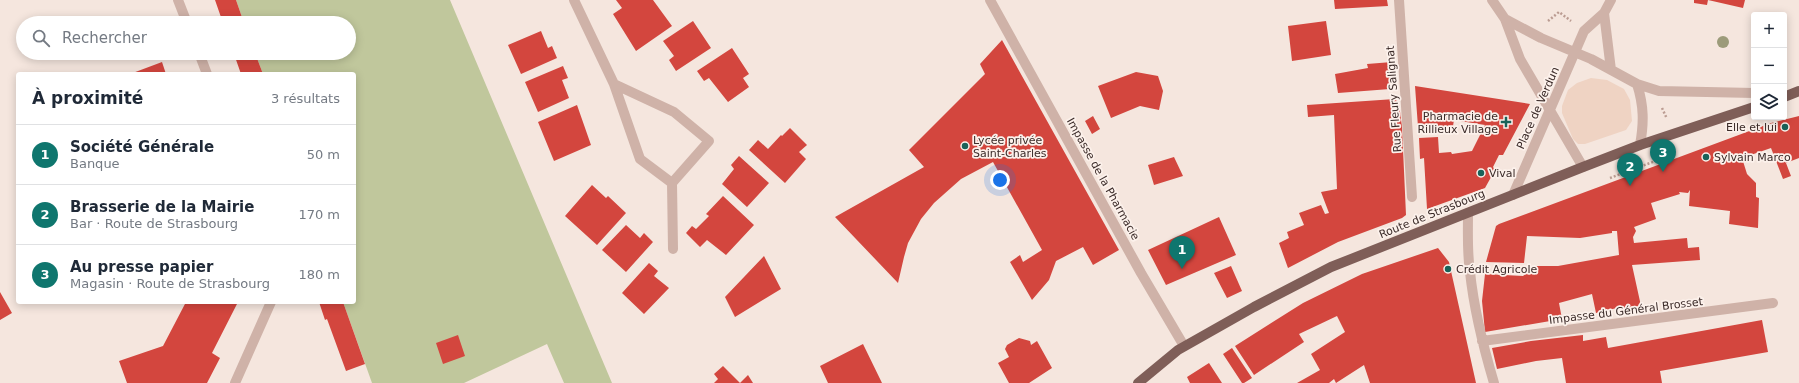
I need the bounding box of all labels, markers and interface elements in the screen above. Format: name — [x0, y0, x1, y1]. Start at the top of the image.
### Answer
map controls — [1751, 12, 1787, 120]
button: + — [1751, 12, 1787, 48]
search box — [16, 16, 356, 60]
icon: search — [30, 27, 52, 49]
text: Rechercher — [62, 29, 147, 47]
street label: Rue Fleury Salignat — [1384, 45, 1404, 153]
button: − — [1751, 48, 1787, 84]
street label: Place de Verdun — [1514, 65, 1562, 151]
button: layers — [1751, 84, 1787, 120]
text: À proximité — [32, 88, 143, 108]
text: 3 résultats — [271, 91, 340, 106]
place label: Pharmacie de Rillieux Village — [1417, 110, 1498, 136]
street label: Impasse de la Pharmacie — [1064, 116, 1142, 243]
marker: Pharmacie de Rillieux Village — [1501, 117, 1511, 127]
place label: Elle et lui — [1726, 121, 1777, 134]
marker: Elle et lui — [1780, 122, 1790, 132]
place label: Lycée privée Saint-Charles — [973, 134, 1047, 160]
text: Société Générale — [70, 138, 214, 156]
pin: 3 — [1650, 139, 1676, 172]
marker: Lycée privée Saint-Charles — [960, 141, 970, 151]
text: 1 — [40, 147, 50, 162]
text: 50 m — [307, 147, 340, 162]
place label: Sylvain Marco — [1714, 151, 1791, 164]
marker: Sylvain Marco — [1701, 152, 1711, 162]
pin: 2 — [1617, 153, 1643, 186]
text: Banque — [70, 156, 120, 171]
place label: Vival — [1489, 167, 1516, 180]
marker: Vival — [1476, 168, 1486, 178]
your location — [990, 170, 1010, 190]
street label: Route de Strasbourg — [1377, 187, 1487, 241]
text: Brasserie de la Mairie — [70, 198, 254, 216]
text: 2 — [40, 207, 50, 222]
text: 170 m — [298, 207, 340, 222]
text: Bar · Route de Strasbourg — [70, 216, 238, 231]
pin: 1 — [1169, 236, 1195, 269]
text: Au presse papier — [70, 258, 213, 276]
place label: Crédit Agricole — [1456, 263, 1537, 276]
marker: Crédit Agricole — [1443, 264, 1453, 274]
text: 3 — [40, 267, 50, 282]
text: 180 m — [298, 267, 340, 282]
text: Magasin · Route de Strasbourg — [70, 276, 270, 291]
street label: Impasse du Général Brosset — [1548, 295, 1704, 327]

